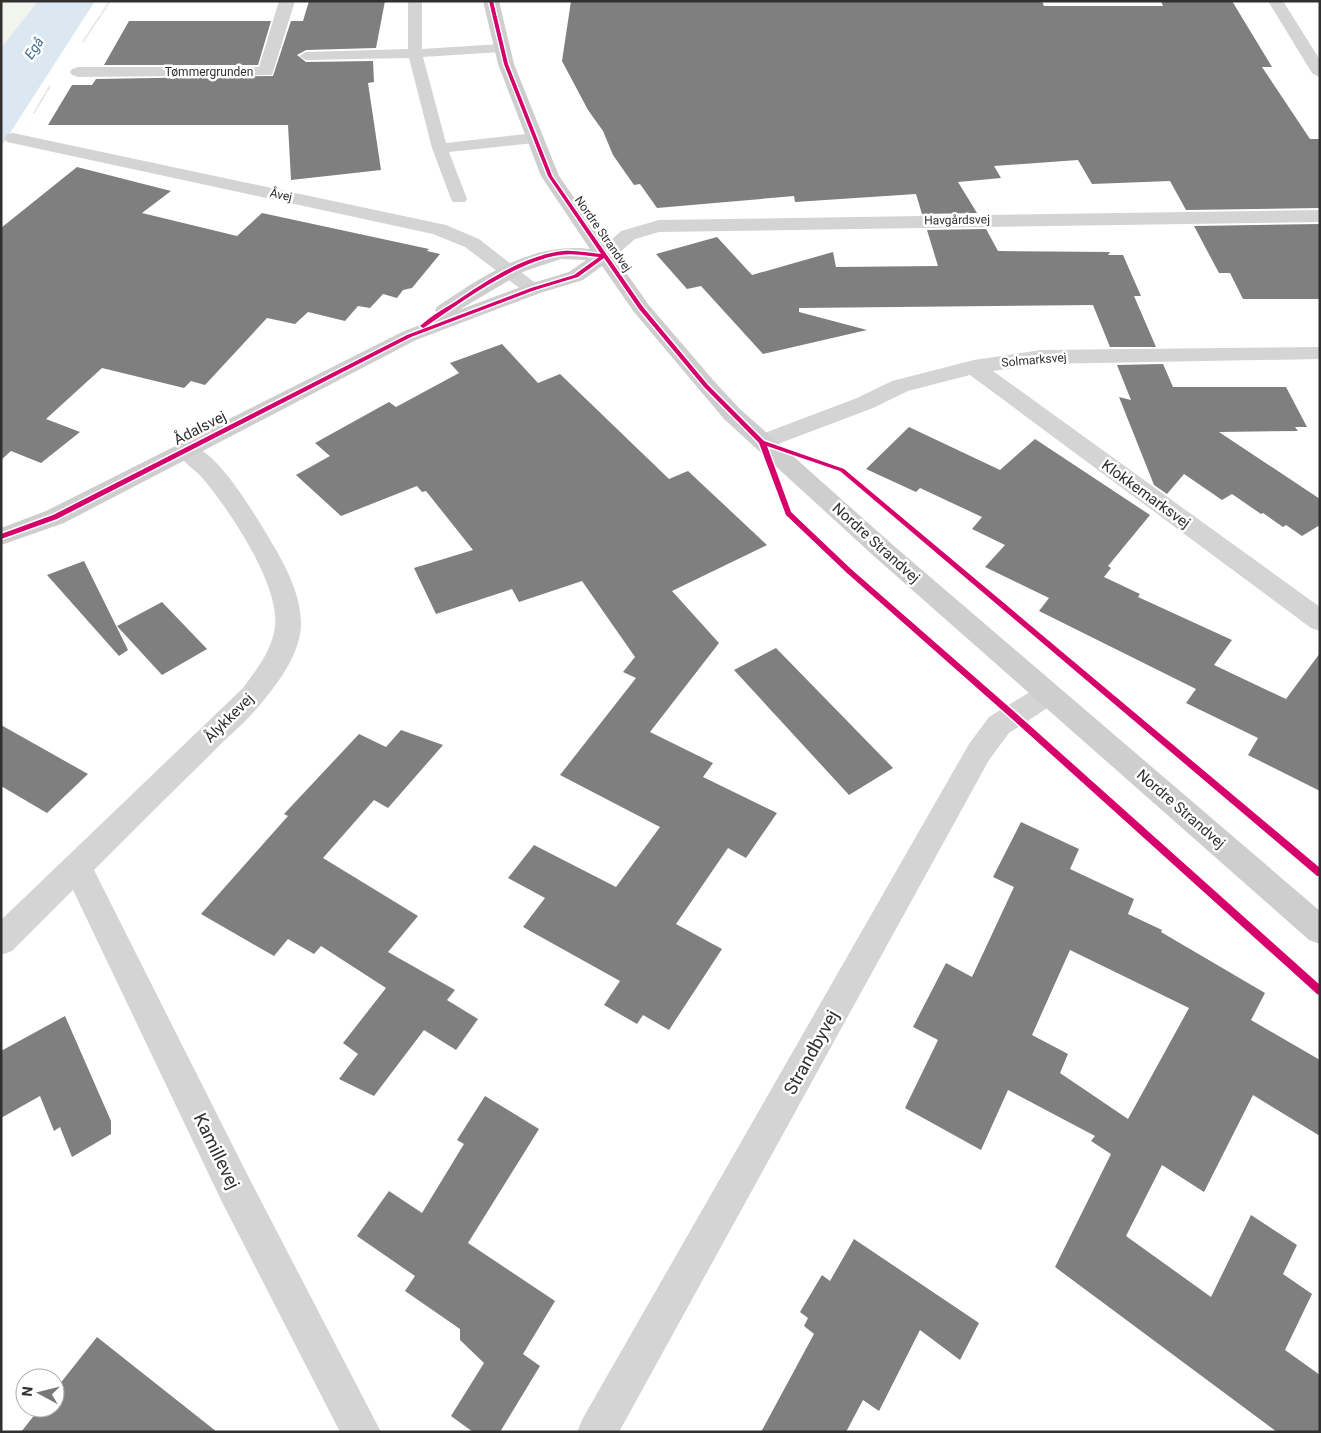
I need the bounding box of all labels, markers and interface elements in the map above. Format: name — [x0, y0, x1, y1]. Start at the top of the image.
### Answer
water label: Egå — [21, 34, 47, 62]
street label: Tømmergrunden — [165, 65, 253, 79]
street label: Åvej — [269, 184, 294, 204]
street label: Nordre Strandvej — [572, 193, 634, 275]
street label: Havgårdsvej — [924, 212, 990, 228]
street label: Solmarksvej — [1001, 350, 1067, 370]
street label: Ådalsvej — [171, 407, 229, 449]
street label: Klokkemarksvej — [1098, 456, 1194, 532]
street label: Nordre Strandvej — [829, 499, 923, 587]
street label: Ålykkevej — [201, 690, 257, 746]
street label: Nordre Strandvej — [1133, 766, 1229, 852]
street label: Strandbyvej — [779, 1006, 843, 1098]
street label: Kamillevej — [190, 1110, 244, 1192]
north arrow — [15, 1368, 65, 1418]
text: N — [19, 1386, 36, 1397]

